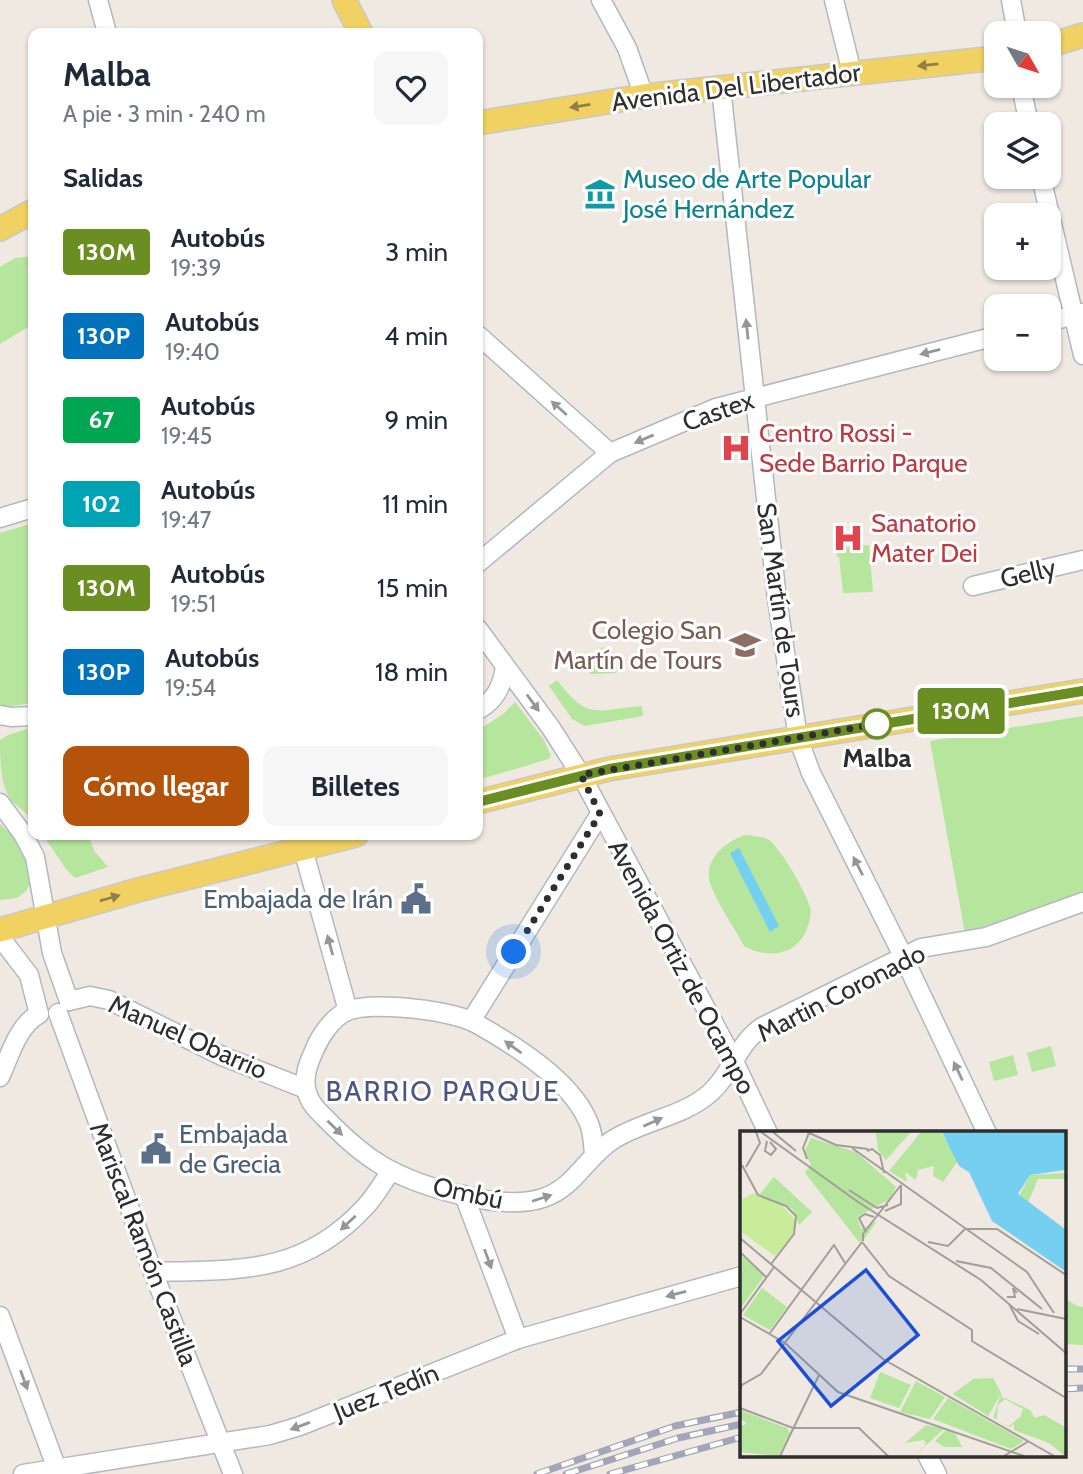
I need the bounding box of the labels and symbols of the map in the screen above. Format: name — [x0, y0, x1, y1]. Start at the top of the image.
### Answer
north arrow — [984, 21, 1060, 98]
street label: Avenida Del Libertador — [610, 56, 863, 118]
one-way arrow — [917, 60, 939, 71]
one-way arrow — [569, 101, 591, 112]
place label: Museo de Arte Popular José Hernández — [622, 163, 872, 225]
museum icon: Museo de Arte Popular José Hernández — [583, 177, 617, 211]
one-way arrow — [741, 318, 752, 340]
one-way arrow — [918, 347, 940, 358]
street label: Castex — [678, 384, 759, 438]
one-way arrow — [550, 400, 568, 416]
place label: Centro Rossi - Sede Barrio Parque — [759, 417, 967, 479]
hospital icon: Centro Rossi - Sede Barrio Parque — [719, 431, 753, 465]
one-way arrow — [634, 433, 654, 445]
street label: San Martín de Tours — [750, 500, 812, 720]
place label: Sanatorio Mater Dei — [871, 507, 978, 569]
hospital icon: Sanatorio Mater Dei — [831, 521, 865, 555]
street label: Gelly — [997, 551, 1059, 595]
place label: Colegio San Martín de Tours — [553, 614, 722, 676]
school or university icon: Colegio San Martín de Tours — [728, 628, 762, 662]
line badge: 130M — [912, 688, 1010, 734]
one-way arrow — [525, 694, 539, 712]
marker: Malba — [862, 709, 892, 739]
place label: Malba — [842, 742, 912, 774]
street label: Avenida Ortiz de Ocampo — [601, 834, 763, 1100]
one-way arrow — [853, 856, 865, 876]
public building icon: Embajada de Irán — [399, 882, 433, 916]
place label: Embajada de Irán — [203, 883, 393, 915]
one-way arrow — [100, 892, 122, 903]
your location — [496, 934, 531, 969]
one-way arrow — [324, 935, 334, 956]
street label: Martin Coronado — [752, 937, 930, 1049]
street label: Manuel Obarrio — [104, 988, 272, 1086]
one-way arrow — [504, 1040, 522, 1054]
one-way arrow — [952, 1061, 963, 1081]
district label: BARRIO PARQUE — [325, 1074, 561, 1108]
one-way arrow — [643, 1116, 663, 1128]
street label: Mariscal Ramón Castilla — [83, 1118, 205, 1371]
place label: Embajada de Grecia — [179, 1118, 288, 1180]
one-way arrow — [326, 1119, 343, 1135]
inset map — [740, 1131, 1066, 1456]
public building icon: Embajada de Grecia — [139, 1132, 173, 1166]
street label: Ombú — [430, 1170, 506, 1216]
one-way arrow — [532, 1192, 553, 1203]
one-way arrow — [339, 1215, 357, 1231]
one-way arrow — [483, 1249, 494, 1270]
one-way arrow — [665, 1290, 686, 1300]
street label: Juez Tedín — [328, 1356, 443, 1428]
one-way arrow — [18, 1369, 29, 1390]
one-way arrow — [289, 1421, 310, 1432]

